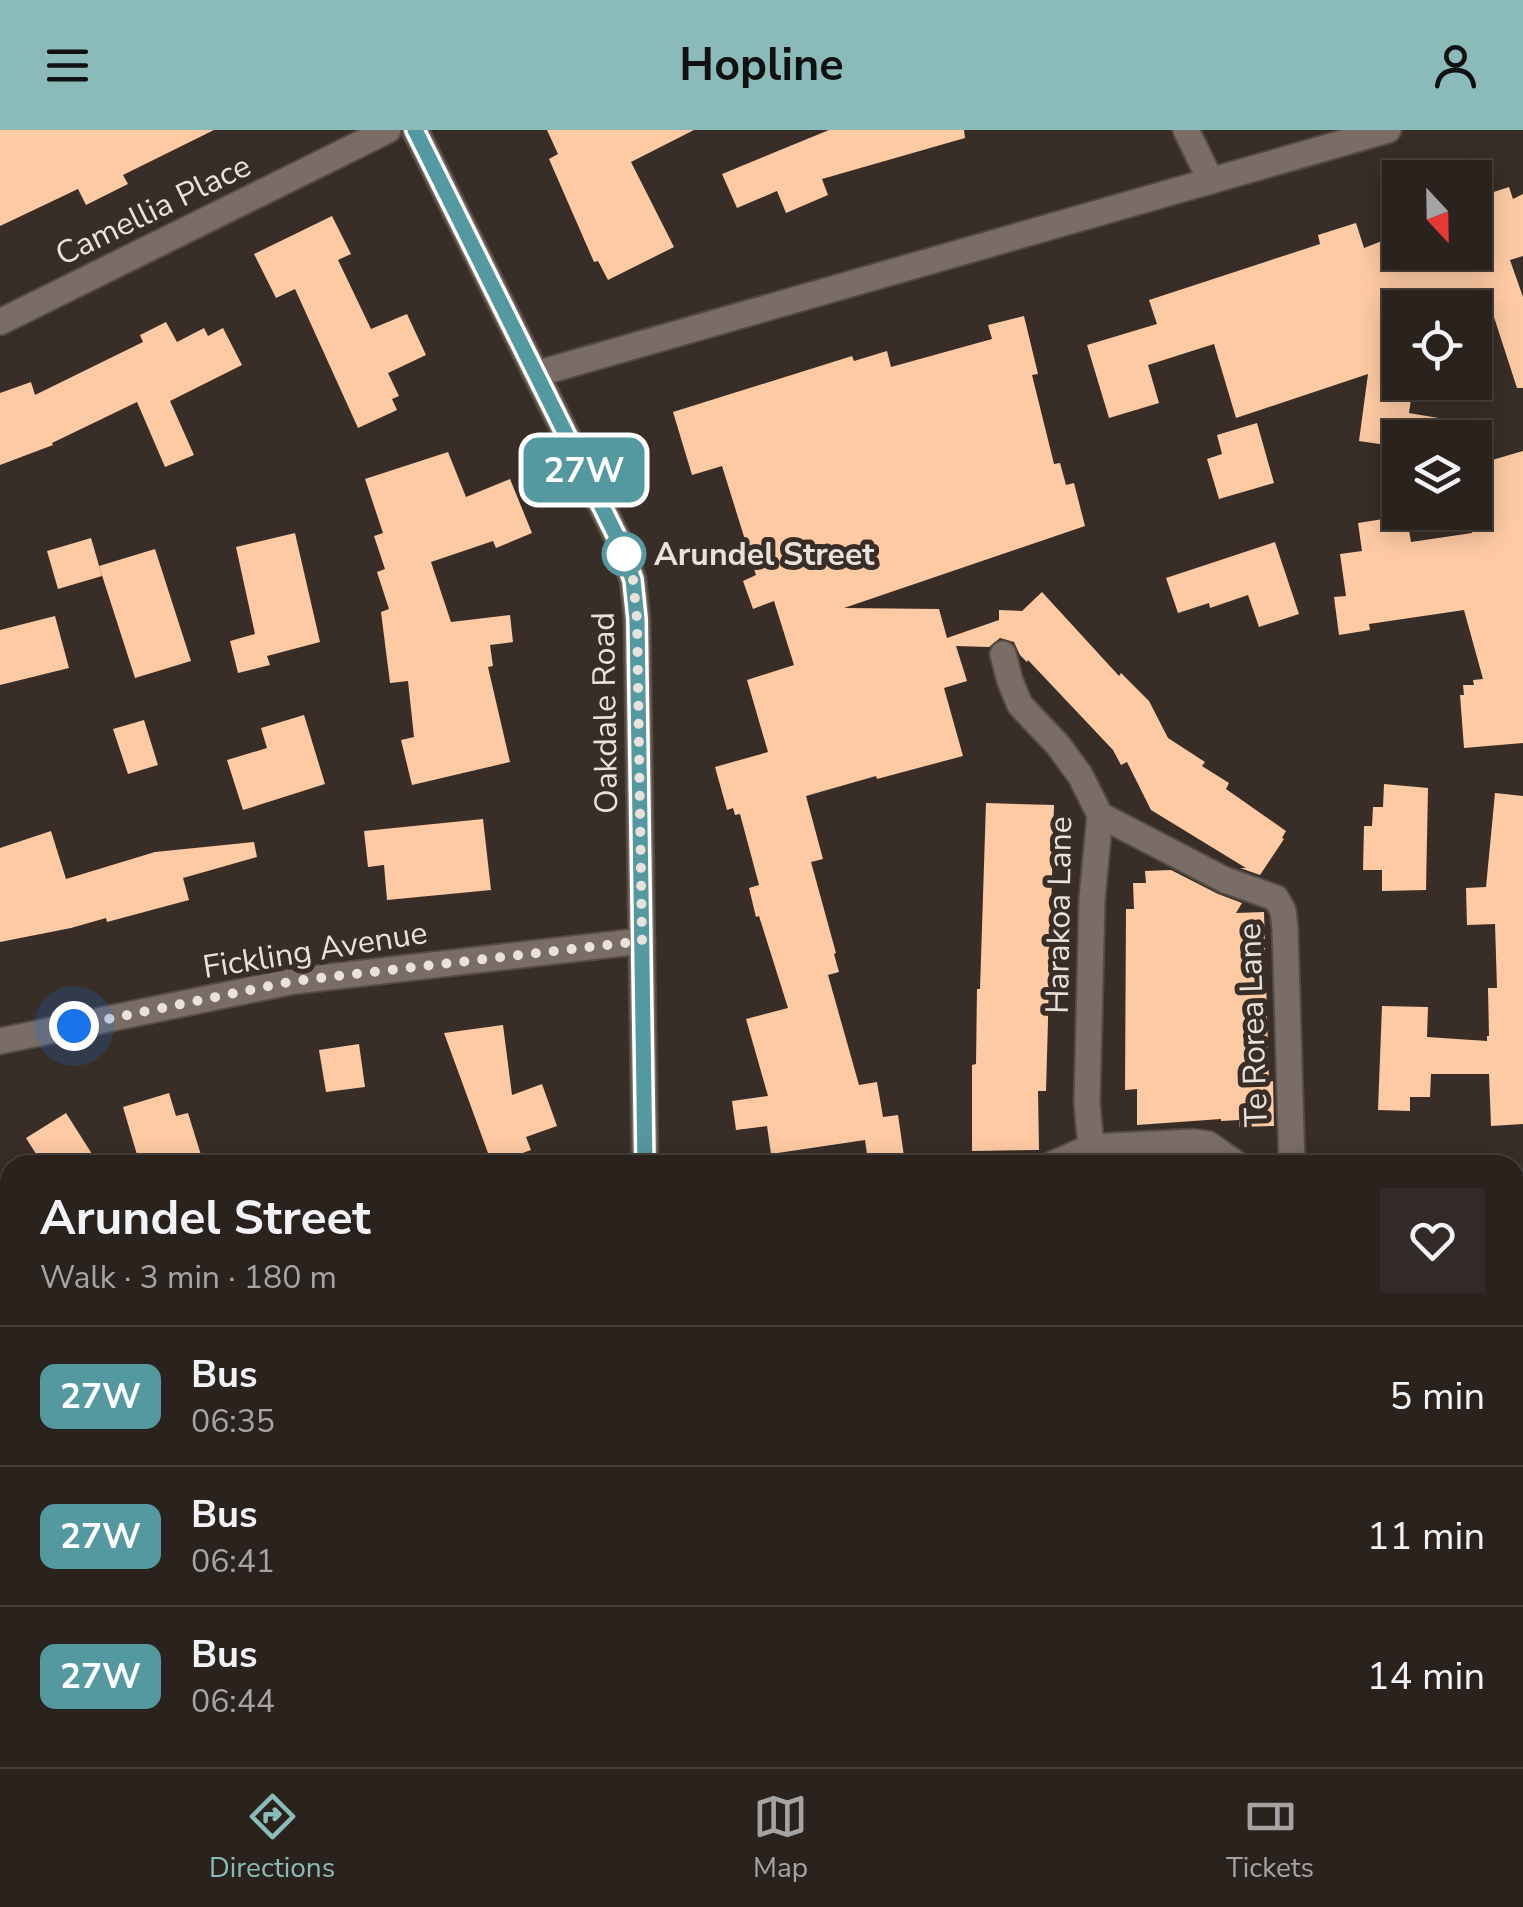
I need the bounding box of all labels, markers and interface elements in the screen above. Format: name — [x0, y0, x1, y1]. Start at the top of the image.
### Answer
text: Hopline — [679, 35, 844, 96]
icon: menu — [40, 38, 95, 93]
icon: person — [1428, 38, 1483, 93]
street label: Camellia Place — [48, 144, 258, 276]
north arrow — [1382, 160, 1492, 270]
map controls — [1382, 160, 1492, 530]
button: locate — [1382, 290, 1492, 400]
button: layers — [1382, 420, 1492, 530]
line badge: 27W — [526, 438, 642, 502]
text: 27W — [544, 447, 624, 494]
marker: Arundel Street — [603, 533, 645, 575]
place label: Arundel Street — [654, 533, 875, 576]
street label: Oakdale Road — [582, 612, 628, 814]
street label: Harakoa Lane — [1036, 816, 1082, 1014]
street label: Fickling Avenue — [200, 911, 430, 989]
street label: Te Rorea Lane — [1228, 922, 1278, 1128]
your location — [49, 1001, 99, 1051]
text: Arundel Street — [40, 1185, 371, 1251]
button: heart — [1380, 1188, 1485, 1293]
text: Walk · 3 min · 180 m — [40, 1256, 337, 1299]
text: Bus — [191, 1349, 258, 1400]
text: 5 min — [1390, 1371, 1485, 1422]
text: 27W — [60, 1373, 141, 1420]
text: 06:35 — [191, 1400, 275, 1443]
text: Bus — [191, 1489, 258, 1540]
text: 11 min — [1367, 1511, 1485, 1562]
text: 27W — [60, 1513, 141, 1560]
text: 06:41 — [191, 1540, 275, 1583]
text: Bus — [191, 1629, 258, 1680]
text: 14 min — [1367, 1651, 1485, 1702]
text: 27W — [60, 1653, 141, 1700]
text: 06:44 — [191, 1680, 275, 1723]
tab: Directions — [209, 1789, 335, 1887]
tab: Map — [753, 1789, 808, 1887]
tab: Tickets — [1226, 1789, 1314, 1887]

